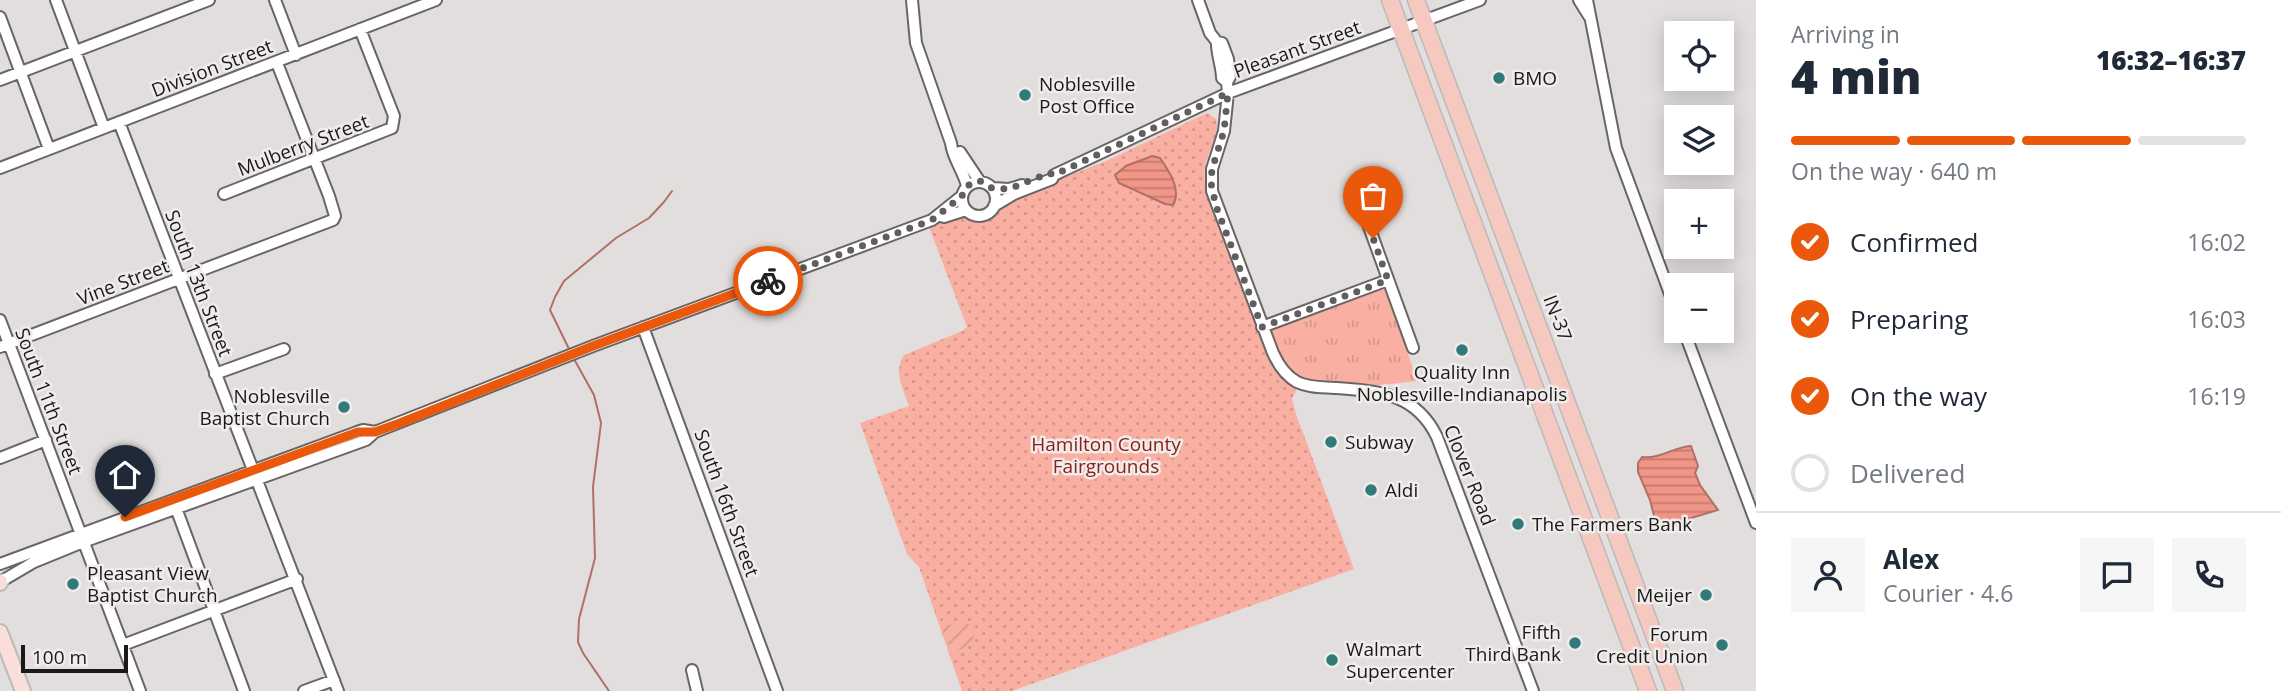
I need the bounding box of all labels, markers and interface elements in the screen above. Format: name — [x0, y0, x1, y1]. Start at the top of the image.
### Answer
street label: Pleasant Street — [1230, 14, 1364, 84]
text: Arriving in — [1791, 18, 1900, 50]
map controls — [1664, 21, 1734, 343]
button: locate — [1664, 21, 1734, 91]
street label: Division Street — [148, 33, 277, 103]
text: 16:32–16:37 — [2096, 42, 2246, 78]
text: 4 min — [1791, 45, 1922, 107]
place label: BMO — [1513, 65, 1557, 91]
marker: BMO — [1491, 70, 1507, 86]
place label: Noblesville Post Office — [1039, 71, 1135, 119]
marker: Noblesville Post Office — [1017, 87, 1033, 103]
button: layers — [1664, 105, 1734, 175]
street label: Mulberry Street — [234, 108, 373, 182]
text: On the way · 640 m — [1791, 155, 1997, 187]
pin — [1343, 166, 1403, 238]
icon: bag — [1354, 177, 1392, 215]
button: + — [1664, 189, 1734, 259]
street label: South 13th Street — [159, 206, 239, 360]
icon: check — [1791, 223, 1829, 261]
text: Confirmed — [1850, 224, 1978, 260]
text: 16:02 — [2187, 226, 2246, 258]
courier — [733, 246, 803, 316]
street label: Vine Street — [73, 253, 173, 311]
icon: bike — [749, 262, 787, 300]
button: − — [1664, 273, 1734, 343]
street label: IN-37 — [1537, 291, 1579, 345]
icon: check — [1791, 300, 1829, 338]
text: Preparing — [1850, 301, 1968, 337]
text: 16:03 — [2187, 303, 2246, 335]
street label: South 11th Street — [9, 324, 89, 478]
marker: Quality Inn Noblesville-Indianapolis — [1454, 342, 1470, 358]
place label: Quality Inn Noblesville-Indianapolis — [1357, 359, 1567, 407]
icon: check — [1791, 377, 1829, 415]
text: On the way — [1850, 378, 1987, 414]
text: 16:19 — [2187, 380, 2246, 412]
place label: Noblesville Baptist Church — [199, 383, 330, 431]
marker: Noblesville Baptist Church — [336, 399, 352, 415]
street label: Clover Road — [1438, 421, 1502, 529]
street label: South 16th Street — [688, 426, 766, 580]
place label: Subway — [1345, 429, 1414, 455]
park label: Hamilton County Fairgrounds — [1031, 431, 1181, 479]
marker: Subway — [1323, 434, 1339, 450]
pin — [95, 445, 155, 517]
text: Delivered — [1850, 455, 1965, 491]
icon: home — [106, 456, 144, 494]
place label: Aldi — [1385, 477, 1418, 503]
marker: Aldi — [1363, 482, 1379, 498]
place label: The Farmers Bank — [1532, 511, 1692, 537]
marker: The Farmers Bank — [1510, 516, 1526, 532]
button: person — [1791, 538, 1865, 612]
button: chat — [2080, 538, 2154, 612]
button: phone — [2172, 538, 2246, 612]
text: Alex — [1883, 541, 1939, 577]
place label: Pleasant View Baptist Church — [87, 560, 218, 608]
marker: Pleasant View Baptist Church — [65, 576, 81, 592]
text: Courier · 4.6 — [1883, 577, 2013, 609]
place label: Meijer — [1636, 582, 1692, 608]
marker: Meijer — [1698, 587, 1714, 603]
place label: Fifth Third Bank — [1465, 619, 1561, 667]
place label: Forum Credit Union — [1596, 621, 1708, 669]
marker: Fifth Third Bank — [1567, 635, 1583, 651]
place label: Walmart Supercenter — [1346, 636, 1455, 684]
marker: Forum Credit Union — [1714, 637, 1730, 653]
scale bar — [21, 642, 128, 674]
text: 100 m — [32, 644, 87, 670]
marker: Walmart Supercenter — [1324, 652, 1340, 668]

